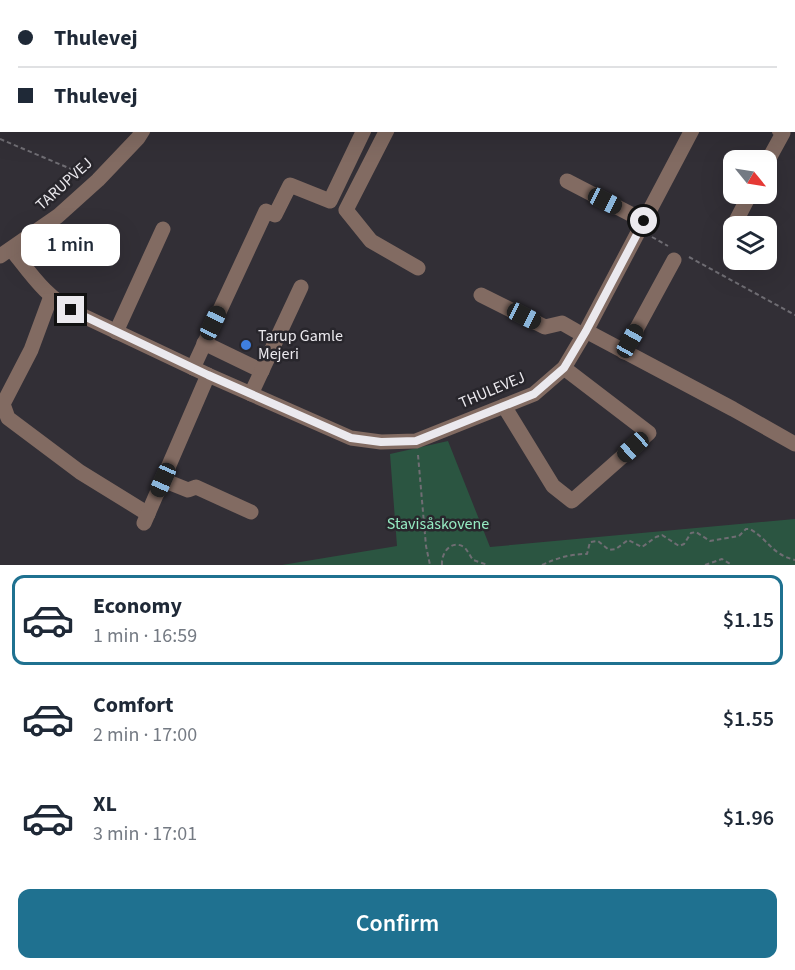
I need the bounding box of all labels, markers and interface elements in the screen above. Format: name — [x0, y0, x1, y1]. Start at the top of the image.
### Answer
text: Thulevej — [54, 22, 138, 54]
text: Thulevej — [54, 80, 138, 112]
north arrow — [723, 150, 777, 204]
map controls — [723, 150, 777, 270]
street label: TARUPVEJ — [31, 153, 97, 215]
car — [585, 185, 625, 217]
route start — [630, 207, 657, 234]
button: layers — [723, 216, 777, 270]
callout: 1 min — [22, 223, 121, 265]
text: 1 min — [47, 231, 94, 259]
route end — [57, 296, 84, 323]
car — [504, 300, 544, 332]
car — [197, 303, 229, 343]
car — [613, 321, 647, 361]
place label: Tarup Gamle Mejeri — [258, 325, 343, 365]
marker: Tarup Gamle Mejeri — [239, 338, 253, 352]
street label: THULEVEJ — [456, 366, 528, 414]
car — [614, 428, 652, 466]
car — [147, 460, 179, 500]
park label: Stavisåskovene — [387, 513, 489, 535]
text: Economy — [93, 590, 182, 622]
icon: car — [21, 593, 75, 647]
text: $1.15 — [723, 604, 774, 636]
text: 1 min · 16:59 — [93, 622, 197, 650]
text: Comfort — [93, 689, 174, 721]
icon: car — [21, 692, 75, 746]
text: $1.55 — [723, 703, 774, 735]
text: 2 min · 17:00 — [93, 721, 197, 749]
text: XL — [93, 788, 117, 820]
icon: car — [21, 791, 75, 845]
text: $1.96 — [723, 802, 774, 834]
text: 3 min · 17:01 — [93, 820, 197, 848]
button: Confirm — [18, 889, 777, 958]

